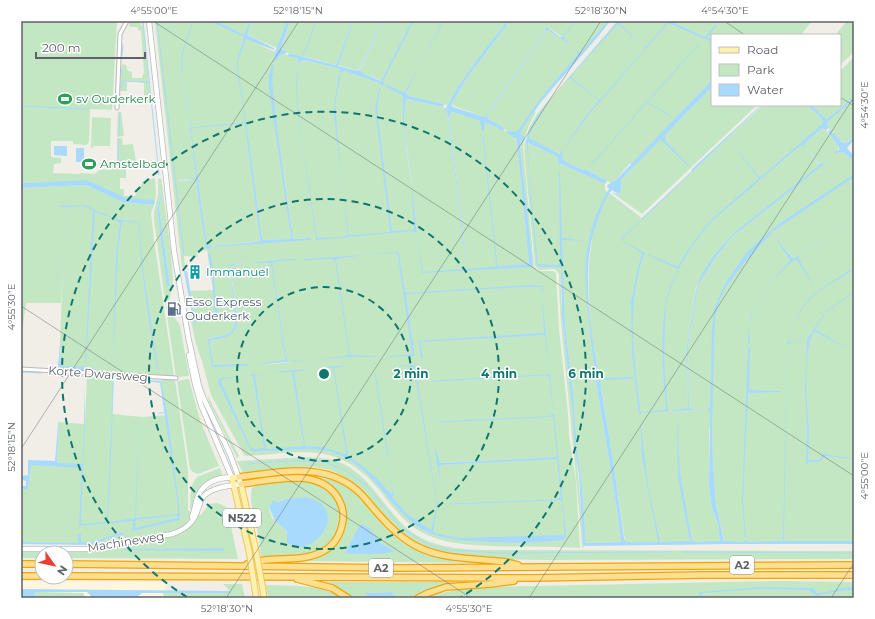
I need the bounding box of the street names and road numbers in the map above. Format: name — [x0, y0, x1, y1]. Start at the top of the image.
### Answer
street label: Korte Dwarsweg — [48, 363, 148, 384]
road number: N522 — [223, 509, 261, 527]
street label: Machineweg — [86, 528, 165, 555]
road number: A2 — [730, 556, 754, 574]
road number: A2 — [369, 559, 393, 577]

